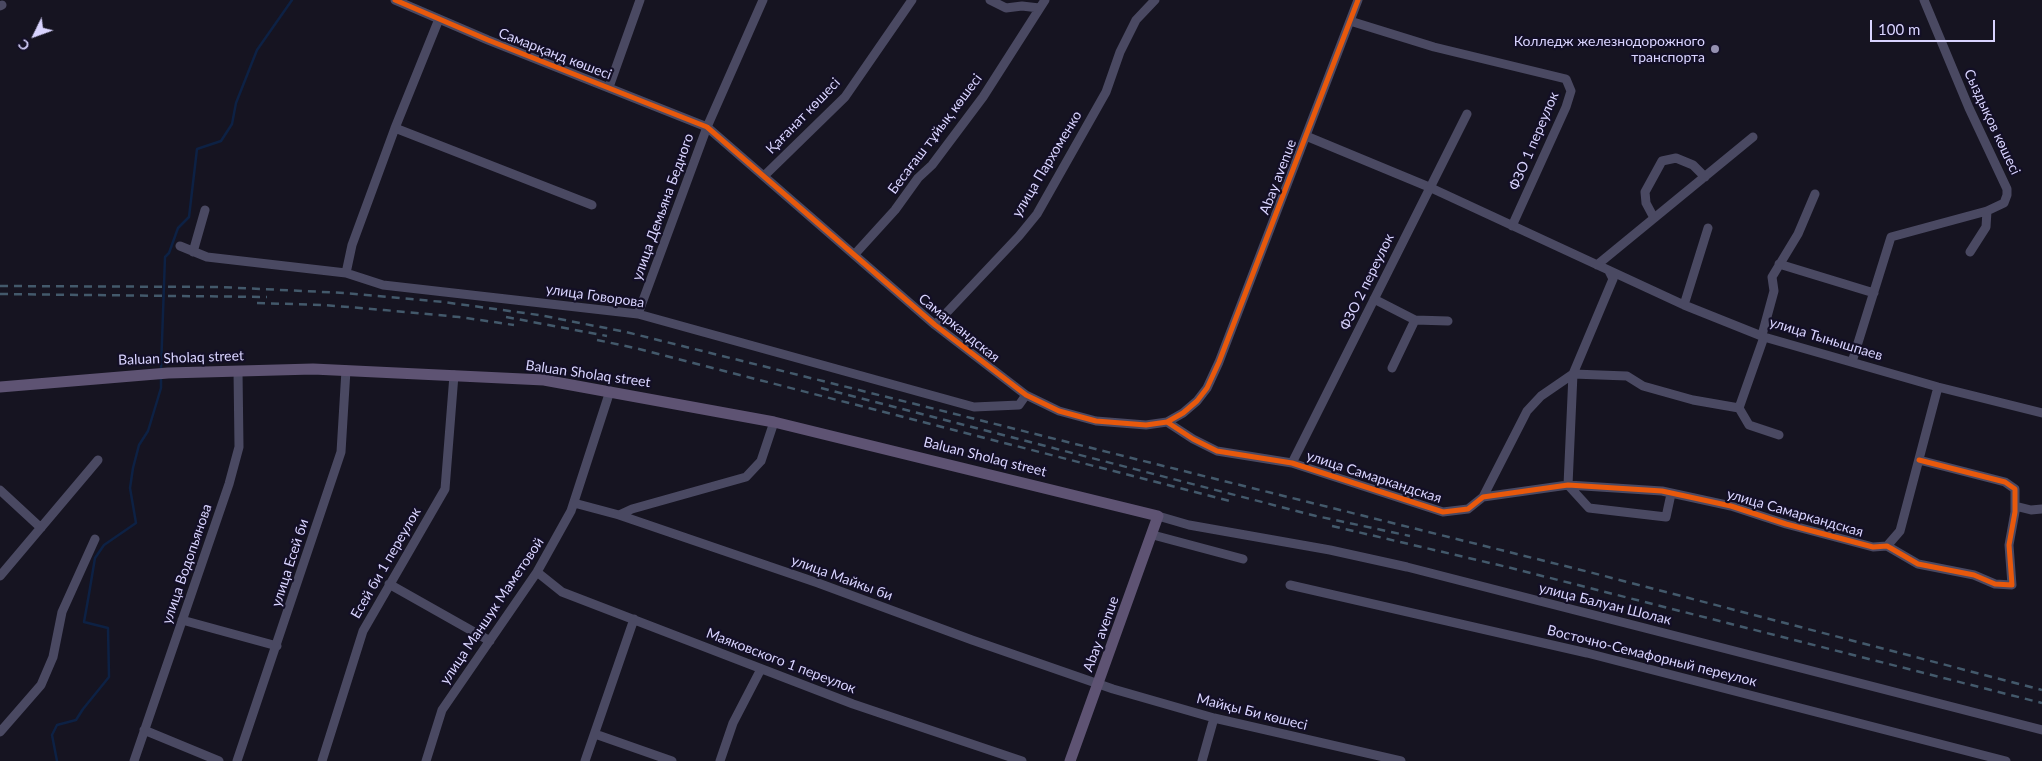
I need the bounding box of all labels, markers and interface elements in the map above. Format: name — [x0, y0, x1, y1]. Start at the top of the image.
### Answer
north arrow — [10, 10, 60, 60]
scale bar — [1872, 10, 1997, 42]
text: 100 m — [1878, 20, 1920, 38]
street label: Самарқанд көшесі — [496, 25, 614, 83]
place label: Колледж железнодорожного транспорта — [1514, 33, 1705, 65]
text: С — [14, 36, 33, 55]
marker: Колледж железнодорожного транспорта — [1709, 43, 1721, 55]
street label: Сыздықов көшесі — [1960, 67, 2024, 177]
street label: Бесағаш тұйық көшесі — [884, 71, 986, 197]
street label: Қағанат көшесі — [762, 74, 844, 158]
street label: ФЗО 1 переулок — [1506, 89, 1562, 193]
street label: улица Пархоменко — [1009, 108, 1085, 220]
street label: улица Демьяна Бедного — [629, 131, 697, 283]
street label: Abay avenue — [1256, 137, 1300, 217]
street label: ФЗО 2 переулок — [1336, 231, 1398, 333]
street label: улица Говорова — [545, 281, 645, 311]
street label: Самаркандская — [915, 290, 1003, 366]
street label: улица Тынышпаев — [1767, 314, 1885, 364]
street label: Baluan Sholaq street — [118, 347, 244, 369]
street label: Baluan Sholaq street — [524, 357, 652, 391]
street label: Baluan Sholaq street — [922, 434, 1048, 480]
street label: улица Самаркандская — [1304, 447, 1444, 507]
street label: улица Самаркандская — [1725, 485, 1865, 541]
street label: улица Водопьянова — [159, 502, 215, 626]
street label: Есей би 1 переулок — [347, 505, 425, 621]
street label: улица Есей би — [268, 517, 312, 609]
street label: улица Маншук Маметовой — [436, 534, 548, 688]
street label: улица Майкы би — [789, 552, 895, 604]
street label: улица Балуан Шолак — [1537, 579, 1673, 629]
street label: Abay avenue — [1080, 594, 1122, 674]
street label: Восточно-Семафорный переулок — [1545, 622, 1759, 690]
street label: Маяковского 1 переулок — [704, 625, 858, 697]
street label: Майқы Би көшесі — [1195, 690, 1309, 734]

